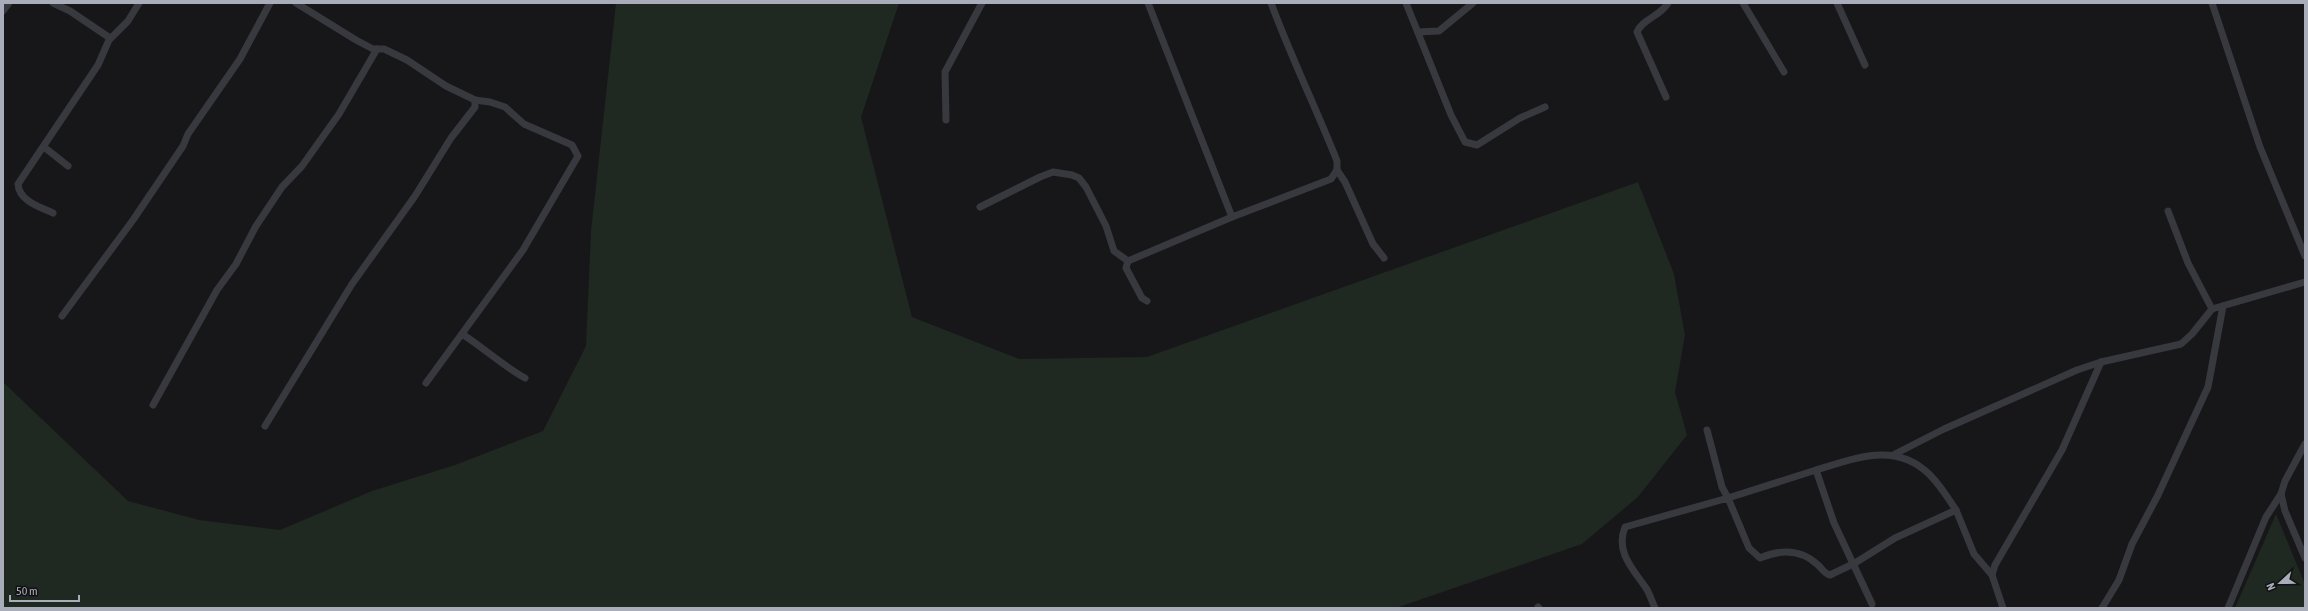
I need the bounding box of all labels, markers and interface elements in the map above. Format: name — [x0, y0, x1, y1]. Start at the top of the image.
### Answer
north arrow — [2260, 563, 2300, 603]
scale bar — [10, 577, 79, 603]
text: N — [2264, 581, 2278, 592]
text: 50 m — [16, 584, 38, 598]

